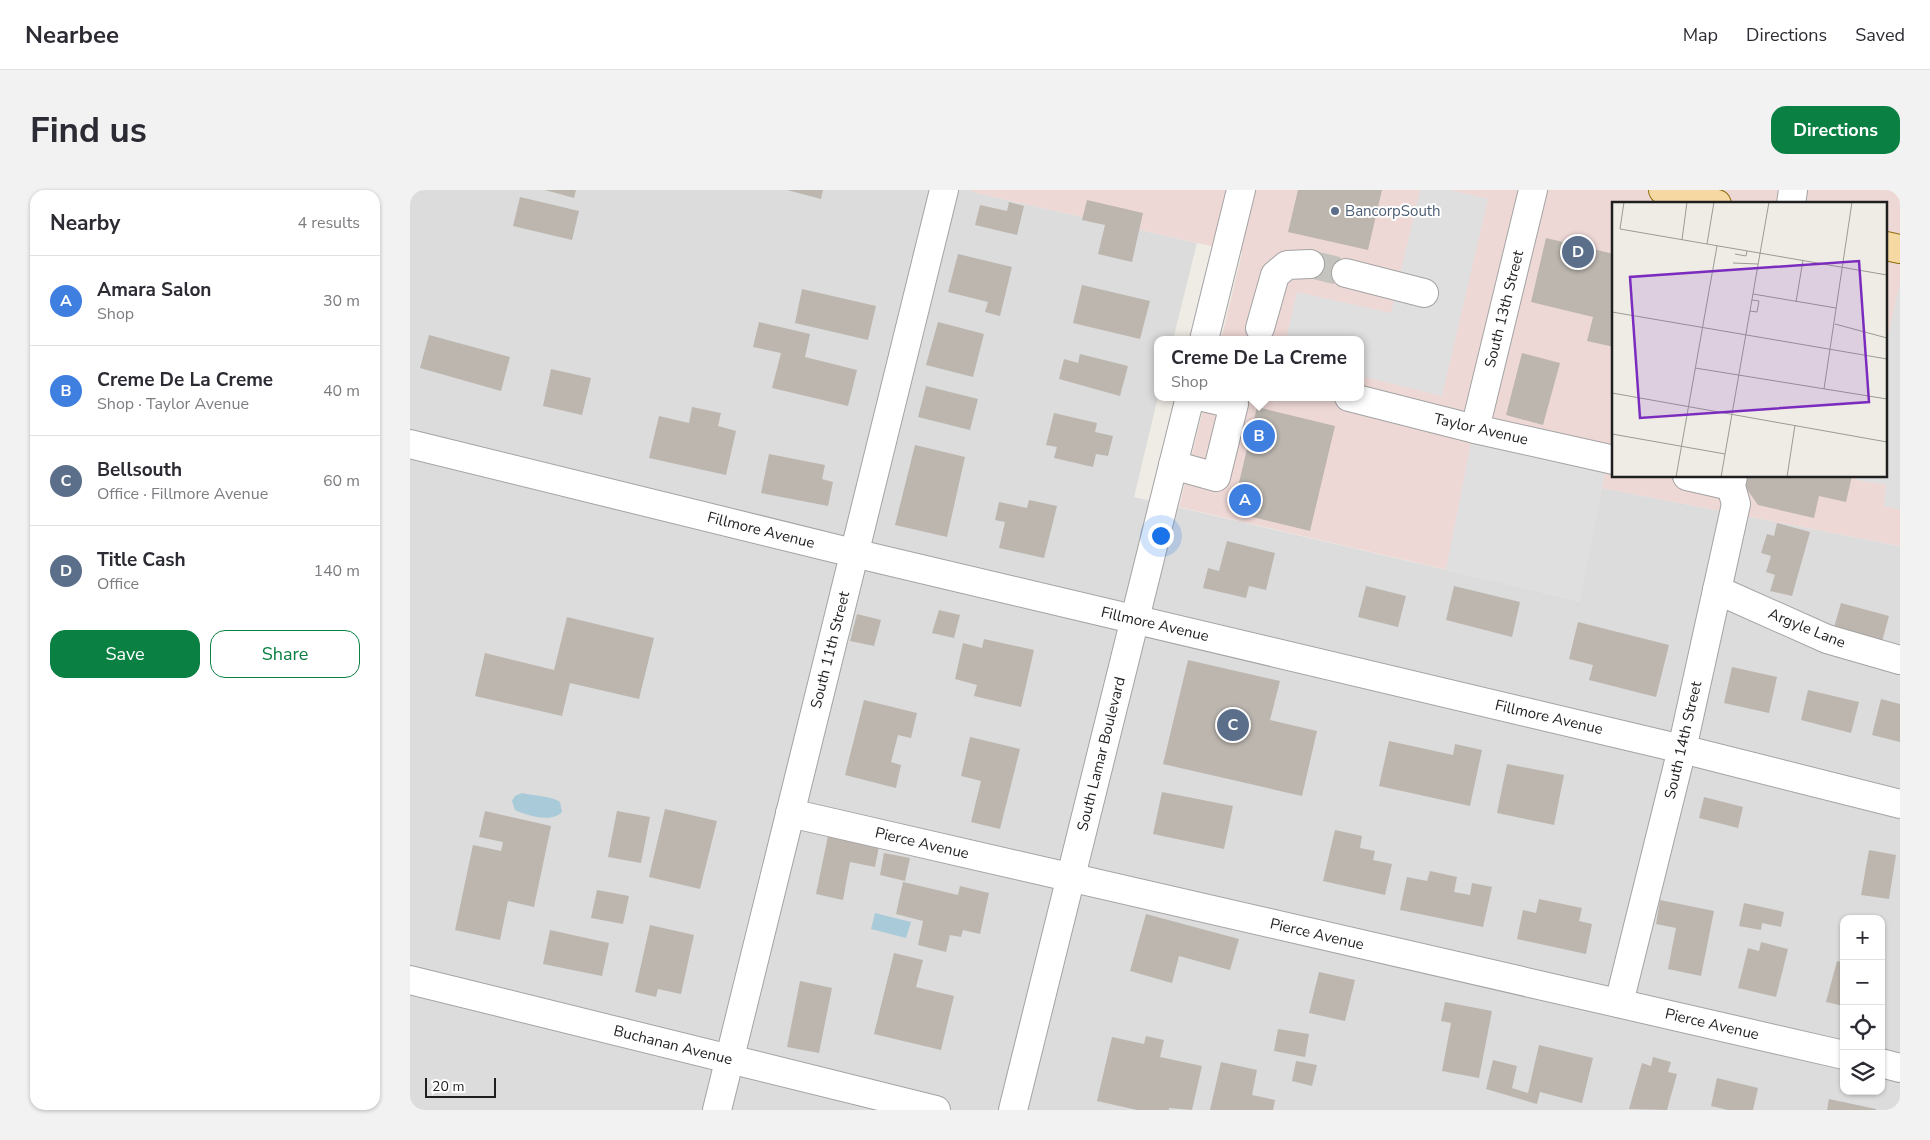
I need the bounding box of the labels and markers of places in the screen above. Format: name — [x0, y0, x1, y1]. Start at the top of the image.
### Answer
place label: BancorpSouth — [1345, 201, 1441, 221]
marker: BancorpSouth — [1329, 205, 1341, 217]
pin: D — [1562, 233, 1594, 271]
pin: B — [1243, 417, 1275, 455]
pin: A — [1229, 481, 1261, 519]
pin: C — [1217, 706, 1249, 744]

